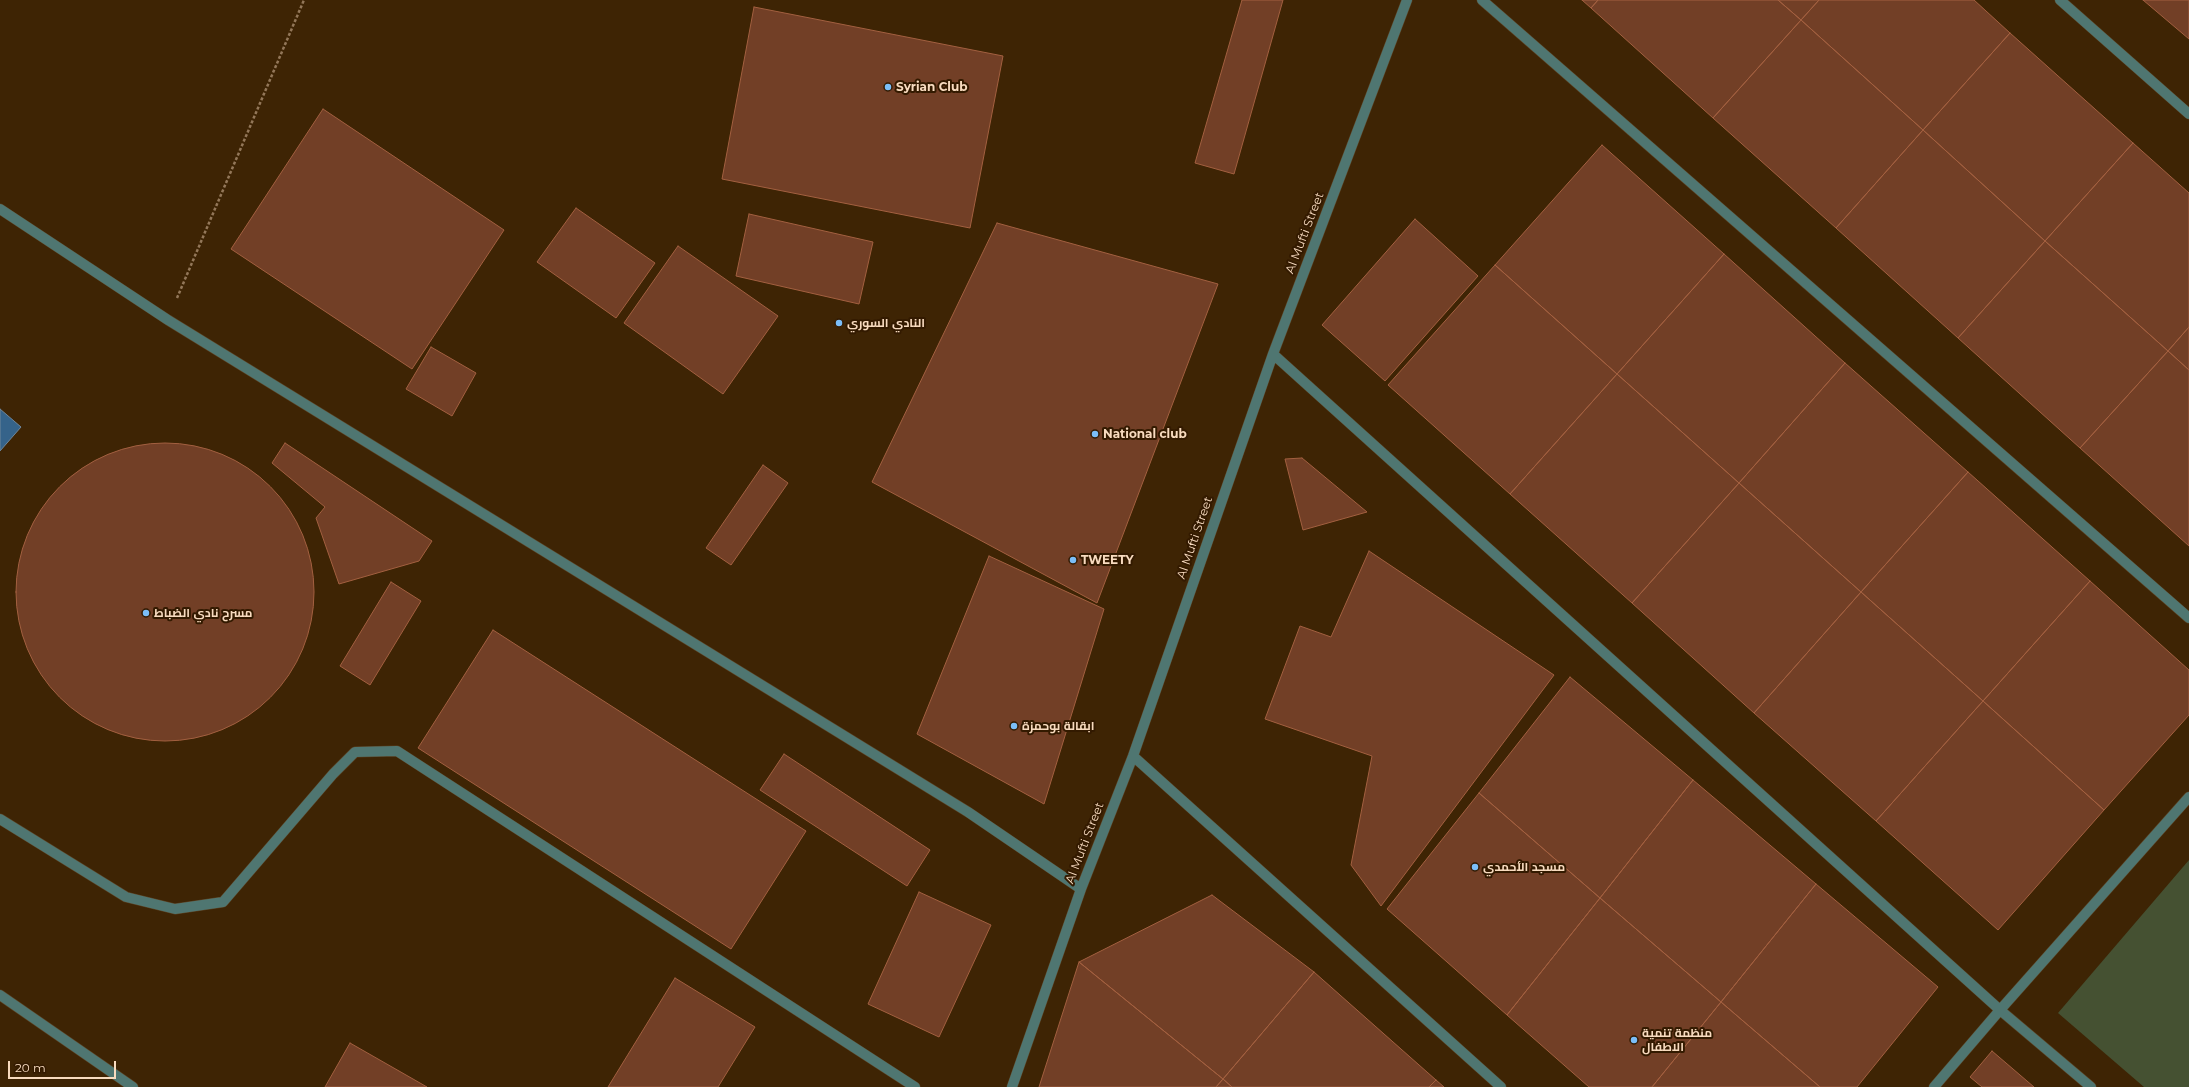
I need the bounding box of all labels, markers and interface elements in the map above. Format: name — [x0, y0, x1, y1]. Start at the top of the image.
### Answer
place label: Syrian Club — [896, 80, 967, 94]
marker: Syrian Club — [883, 82, 893, 92]
street label: Al Mufti Street — [1283, 190, 1327, 276]
place label: النادي السوري — [847, 316, 925, 330]
marker: النادي السوري — [834, 318, 844, 328]
place label: National club — [1103, 427, 1187, 441]
marker: National club — [1090, 429, 1100, 439]
street label: Al Mufti Street — [1174, 495, 1216, 581]
place label: TWEETY — [1081, 553, 1134, 567]
marker: TWEETY — [1068, 555, 1078, 565]
place label: مسرح نادي الضباط — [154, 606, 252, 620]
marker: مسرح نادي الضباط — [141, 608, 151, 618]
place label: ابقالة بوحمزة — [1022, 719, 1094, 733]
marker: ابقالة بوحمزة — [1009, 721, 1019, 731]
street label: Al Mufti Street — [1063, 800, 1107, 886]
place label: مسجد الأحمدي — [1483, 860, 1565, 874]
marker: مسجد الأحمدي — [1470, 862, 1480, 872]
place label: منظمة تنمية الاطفال — [1642, 1026, 1712, 1054]
marker: منظمة تنمية الاطفال — [1629, 1035, 1639, 1045]
scale bar — [10, 1053, 118, 1079]
text: 20 m — [15, 1060, 46, 1075]

